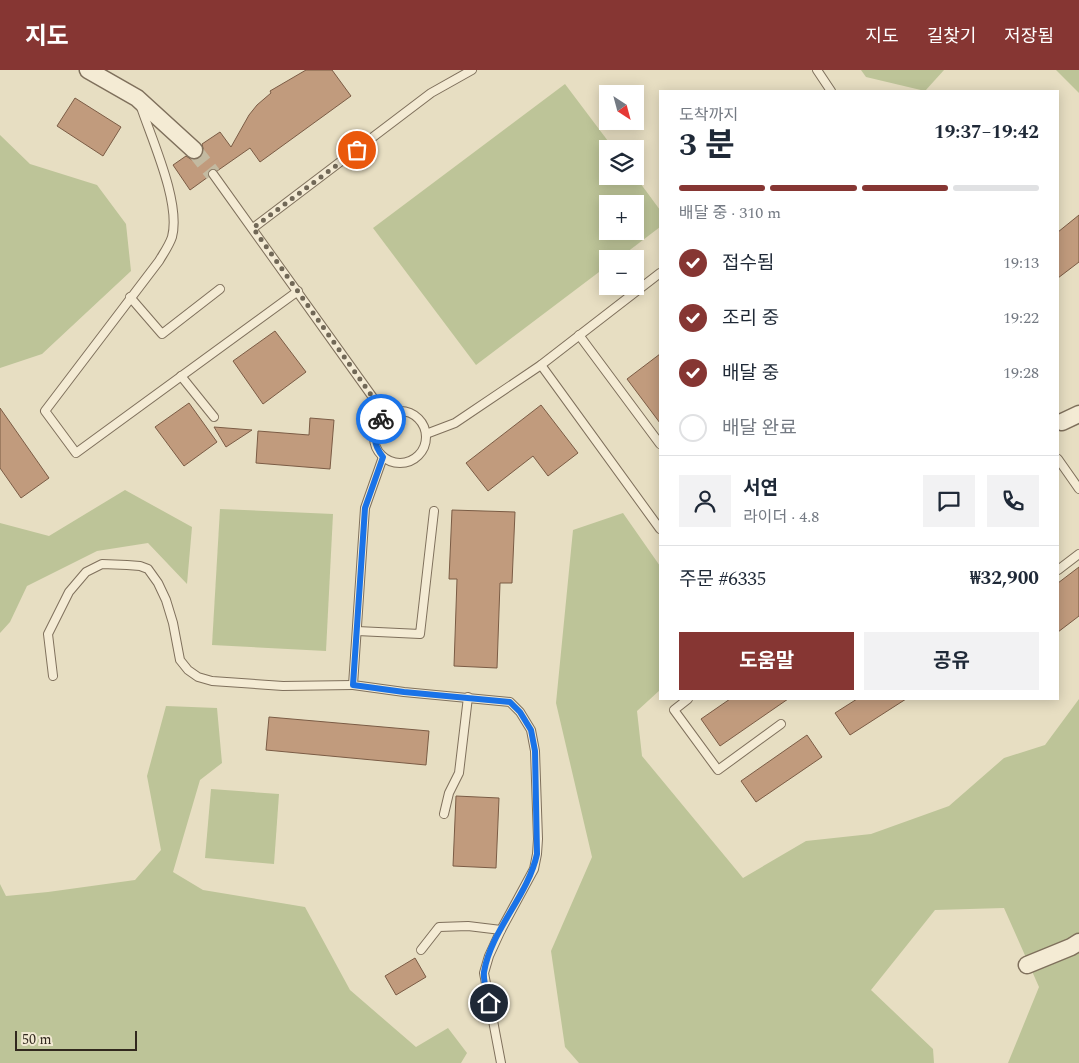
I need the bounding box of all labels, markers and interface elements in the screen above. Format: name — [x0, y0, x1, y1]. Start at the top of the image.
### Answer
text: 지도 — [25, 19, 69, 55]
text: 지도 — [866, 23, 899, 50]
text: 길찾기 — [927, 23, 976, 50]
text: 저장됨 — [1004, 23, 1054, 50]
north arrow — [599, 85, 644, 130]
map controls — [599, 85, 644, 295]
text: 도착까지 — [679, 103, 738, 127]
text: 19:37–19:42 — [934, 118, 1039, 147]
text: 3 분 — [679, 121, 734, 170]
pin — [336, 129, 378, 171]
icon: bag — [343, 136, 371, 164]
button: layers — [599, 140, 644, 185]
button: + — [599, 195, 644, 240]
text: 배달 중 · 310 m — [679, 201, 781, 225]
icon: check — [679, 249, 707, 277]
text: 접수됨 — [722, 249, 774, 278]
button: − — [599, 250, 644, 295]
text: 19:13 — [1003, 251, 1039, 275]
icon: check — [679, 304, 707, 332]
text: 조리 중 — [722, 304, 779, 333]
text: 19:22 — [1003, 306, 1039, 330]
icon: check — [679, 359, 707, 387]
text: 배달 중 — [722, 359, 779, 388]
text: 19:28 — [1003, 361, 1039, 385]
courier — [356, 394, 406, 444]
icon: bike — [367, 405, 395, 433]
text: 배달 완료 — [722, 414, 797, 443]
text: 서연 — [743, 474, 778, 503]
button: person — [679, 475, 731, 527]
button: chat — [923, 475, 975, 527]
button: phone — [987, 475, 1039, 527]
text: 라이더 · 4.8 — [743, 505, 819, 529]
text: ₩32,900 — [970, 564, 1039, 593]
text: 주문 #6335 — [679, 565, 766, 594]
button: 도움말 — [679, 632, 854, 690]
button: 공유 — [864, 632, 1039, 690]
pin — [468, 982, 510, 1024]
icon: home — [475, 989, 503, 1017]
scale bar — [15, 1028, 138, 1051]
text: 50 m — [22, 1029, 52, 1050]

